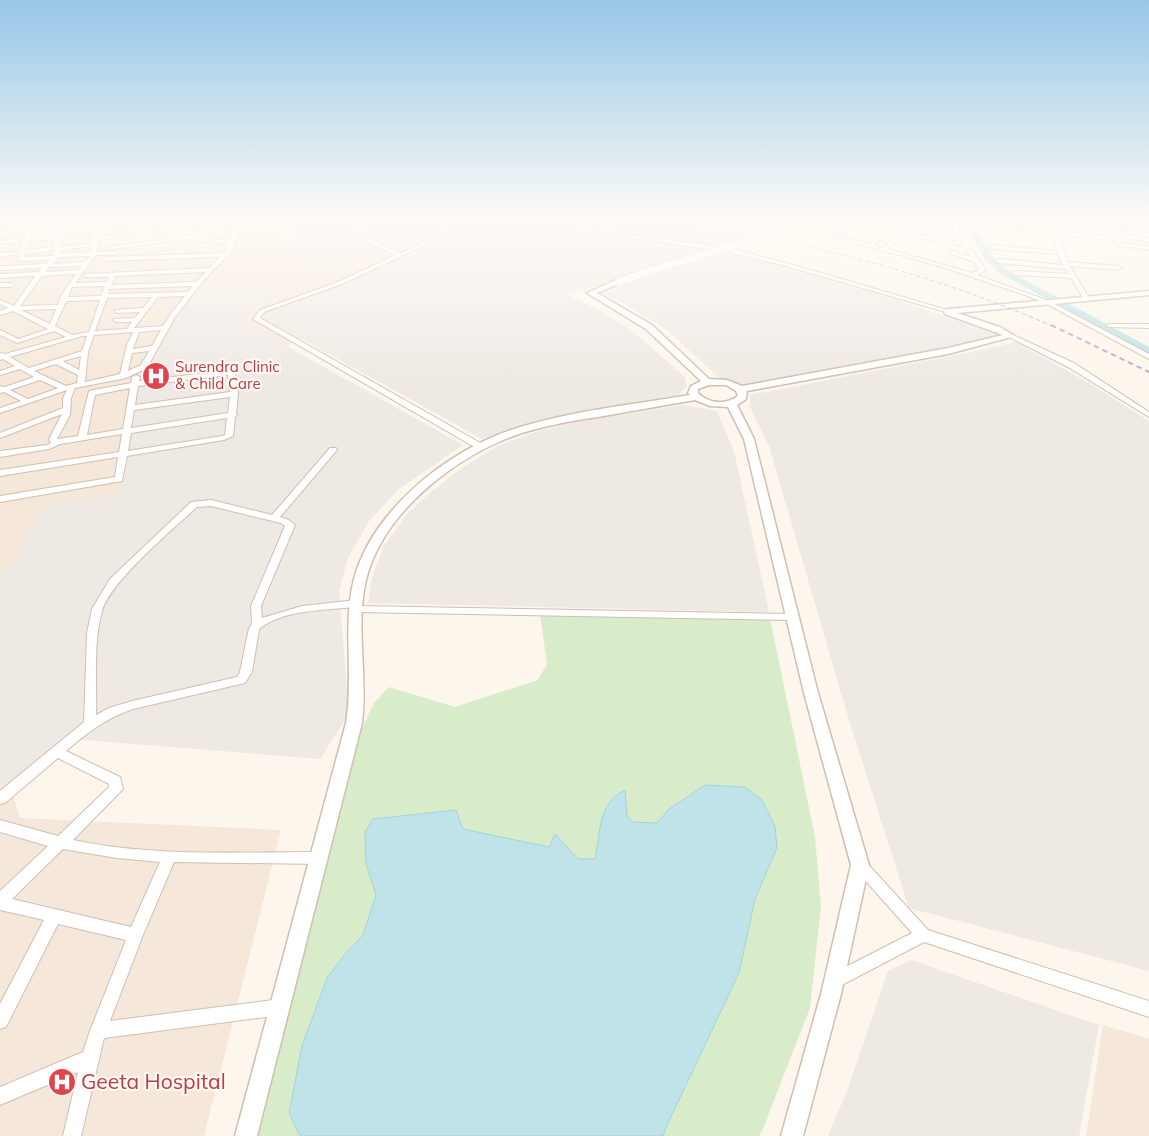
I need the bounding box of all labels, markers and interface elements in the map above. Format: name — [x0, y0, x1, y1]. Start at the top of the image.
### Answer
place label: Surendra Clinic & Child Care — [175, 357, 280, 393]
hospital icon: Surendra Clinic & Child Care — [141, 361, 171, 391]
hospital icon: Geeta Hospital — [47, 1067, 77, 1097]
place label: Geeta Hospital — [81, 1068, 226, 1094]

